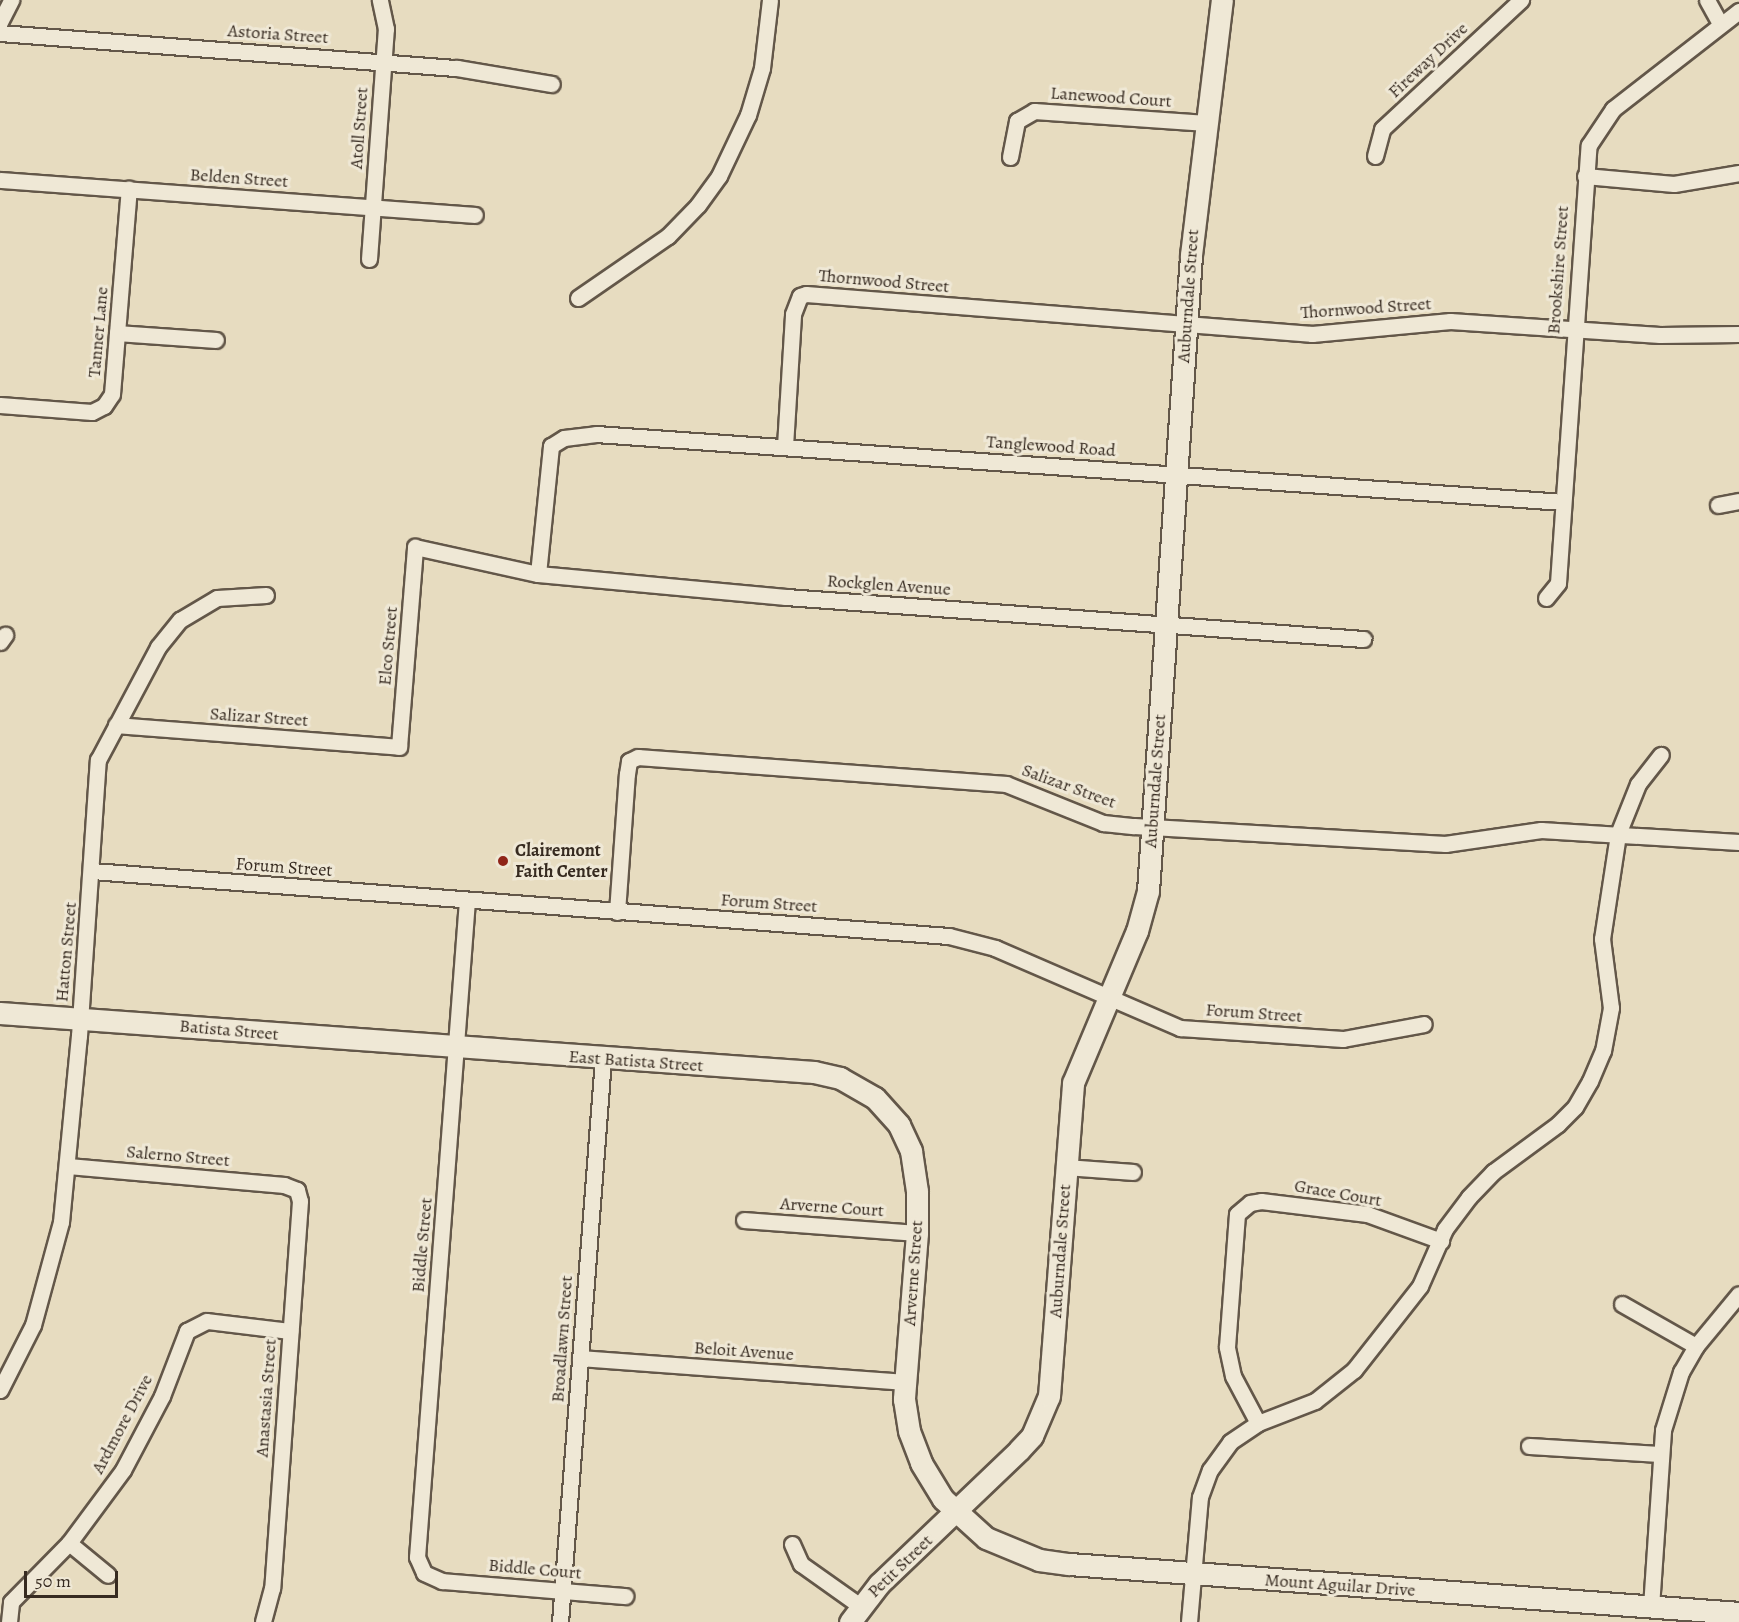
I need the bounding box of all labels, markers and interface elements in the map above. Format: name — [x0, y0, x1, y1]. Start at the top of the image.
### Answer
street label: Fireway Drive — [1384, 18, 1472, 102]
street label: Astoria Street — [227, 20, 329, 48]
street label: Lanewood Court — [1050, 82, 1172, 112]
street label: Atoll Street — [345, 86, 373, 170]
street label: Belden Street — [189, 164, 289, 192]
street label: Brookshire Street — [1543, 205, 1573, 335]
street label: Auburndale Street — [1173, 228, 1203, 364]
street label: Thornwood Street — [818, 265, 950, 297]
street label: Tanner Lane — [83, 286, 113, 378]
street label: Thornwood Street — [1300, 293, 1432, 323]
street label: Tanglewood Road — [986, 431, 1116, 461]
street label: Rockglen Avenue — [826, 570, 952, 600]
street label: Elco Street — [374, 606, 402, 686]
street label: Salizar Street — [209, 703, 309, 731]
street label: Auburndale Street — [1140, 713, 1170, 849]
street label: Salizar Street — [1019, 759, 1119, 813]
place label: Clairemont Faith Center — [515, 840, 608, 882]
street label: Forum Street — [235, 853, 333, 881]
marker: Clairemont Faith Center — [496, 854, 510, 868]
street label: Forum Street — [720, 889, 818, 917]
street label: Hatton Street — [51, 901, 81, 1003]
street label: Forum Street — [1205, 999, 1303, 1027]
street label: Batista Street — [178, 1015, 280, 1045]
street label: East Batista Street — [568, 1046, 704, 1076]
street label: Salerno Street — [125, 1141, 231, 1171]
street label: Grace Court — [1293, 1175, 1383, 1211]
street label: Auburndale Street — [1045, 1183, 1075, 1319]
street label: Arverne Court — [779, 1193, 885, 1221]
street label: Biddle Street — [407, 1197, 437, 1293]
street label: Arverne Street — [899, 1220, 927, 1326]
street label: Broadlawn Street — [547, 1275, 577, 1403]
street label: Beloit Avenue — [693, 1337, 795, 1365]
street label: Anastasia Street — [251, 1338, 281, 1458]
street label: Ardmore Drive — [87, 1371, 157, 1477]
street label: Petit Street — [863, 1530, 937, 1602]
street label: Biddle Court — [488, 1554, 582, 1584]
scale bar — [27, 1559, 122, 1597]
text: 50 m — [35, 1569, 71, 1593]
street label: Mount Aguilar Drive — [1264, 1569, 1416, 1601]

